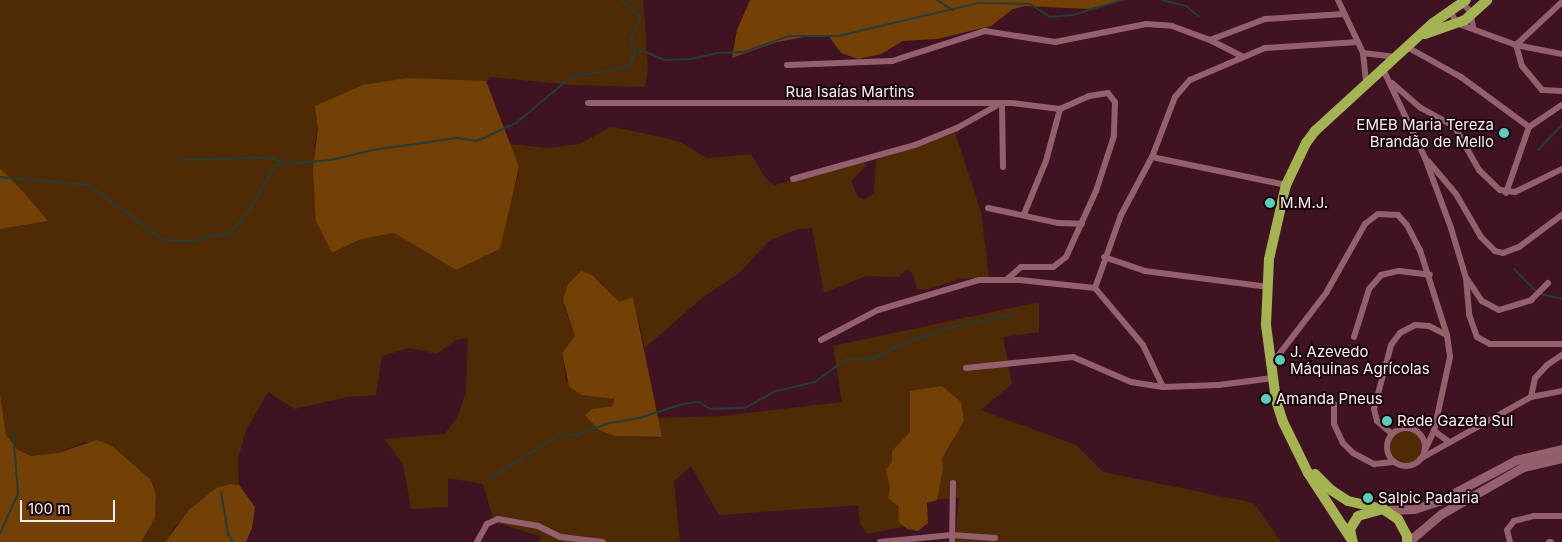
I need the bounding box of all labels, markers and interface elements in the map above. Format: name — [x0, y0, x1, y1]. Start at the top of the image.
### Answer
street label: Rua Isaías Martins — [786, 83, 914, 101]
place label: EMEB Maria Tereza Brandão de Mello — [1356, 115, 1494, 150]
marker: EMEB Maria Tereza Brandão de Mello — [1498, 127, 1510, 139]
place label: M.M.J. — [1280, 194, 1328, 212]
marker: M.M.J. — [1264, 197, 1276, 209]
place label: J. Azevedo Máquinas Agrícolas — [1290, 342, 1430, 377]
marker: J. Azevedo Máquinas Agrícolas — [1274, 354, 1286, 366]
place label: Amanda Pneus — [1276, 390, 1383, 408]
marker: Amanda Pneus — [1260, 393, 1272, 405]
place label: Rede Gazeta Sul — [1397, 412, 1513, 430]
marker: Rede Gazeta Sul — [1381, 415, 1393, 427]
place label: Salpic Padaria — [1378, 489, 1479, 507]
scale bar — [22, 490, 118, 522]
marker: Salpic Padaria — [1362, 492, 1374, 504]
text: 100 m — [28, 499, 70, 518]

